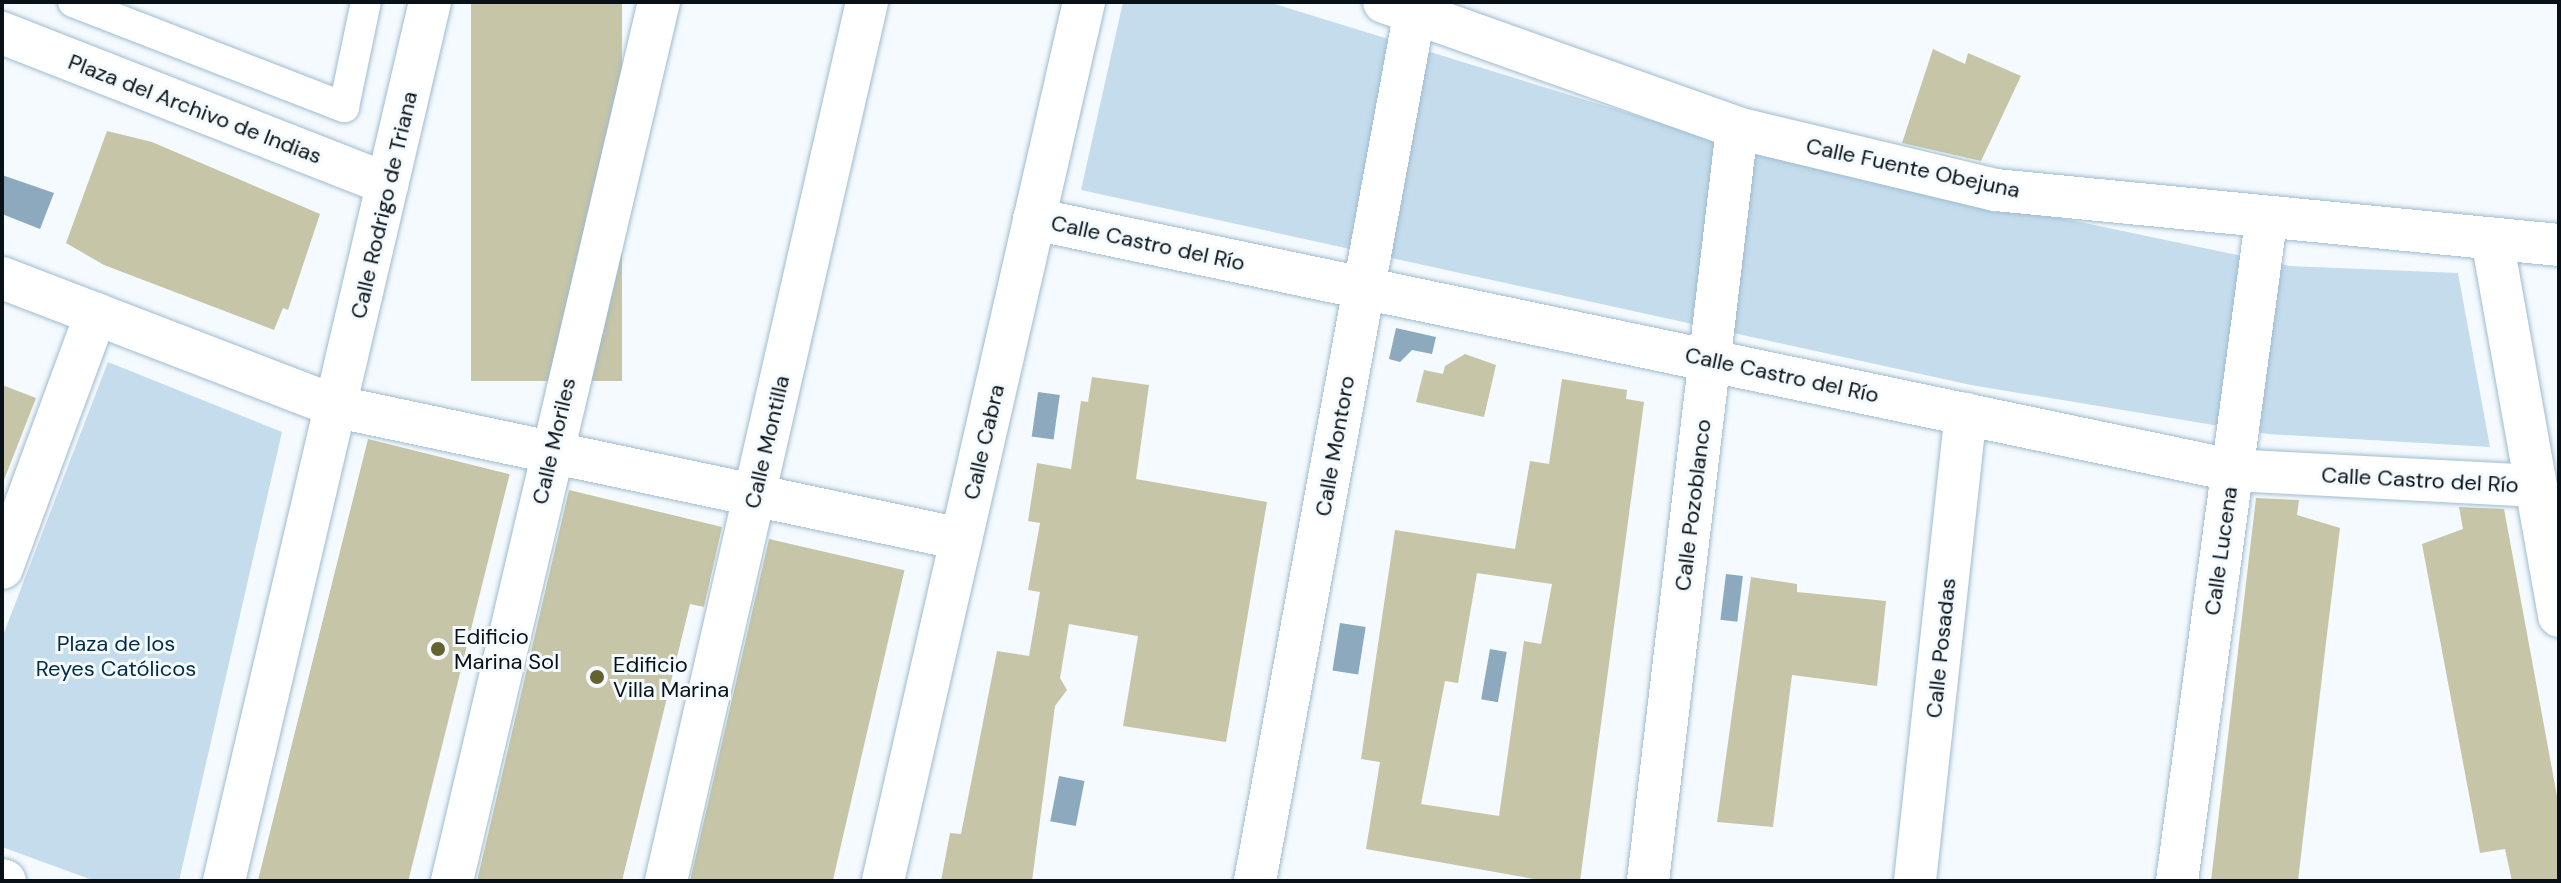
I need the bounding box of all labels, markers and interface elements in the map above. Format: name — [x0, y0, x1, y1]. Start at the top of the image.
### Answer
street label: Plaza del Archivo de Indias — [65, 48, 325, 170]
street label: Calle Rodrigo de Triana — [345, 89, 423, 321]
street label: Calle Fuente Obejuna — [1804, 132, 2022, 204]
street label: Calle Castro del Río — [1049, 210, 1247, 276]
street label: Calle Castro del Río — [1683, 342, 1881, 408]
street label: Calle Montilla — [739, 373, 795, 511]
street label: Calle Montoro — [1310, 374, 1360, 518]
street label: Calle Moriles — [527, 375, 581, 507]
street label: Calle Cabra — [958, 382, 1010, 502]
street label: Calle Pozoblanco — [1669, 417, 1717, 593]
street label: Calle Castro del Río — [2321, 462, 2519, 498]
street label: Calle Lucena — [2199, 485, 2243, 617]
street label: Calle Posadas — [1921, 577, 1961, 719]
place label: Edificio Marina Sol — [454, 623, 559, 674]
park label: Plaza de los Reyes Católicos — [36, 630, 196, 682]
marker: Edificio Marina Sol — [429, 640, 447, 658]
place label: Edificio Villa Marina — [613, 651, 729, 702]
marker: Edificio Villa Marina — [588, 668, 606, 686]

